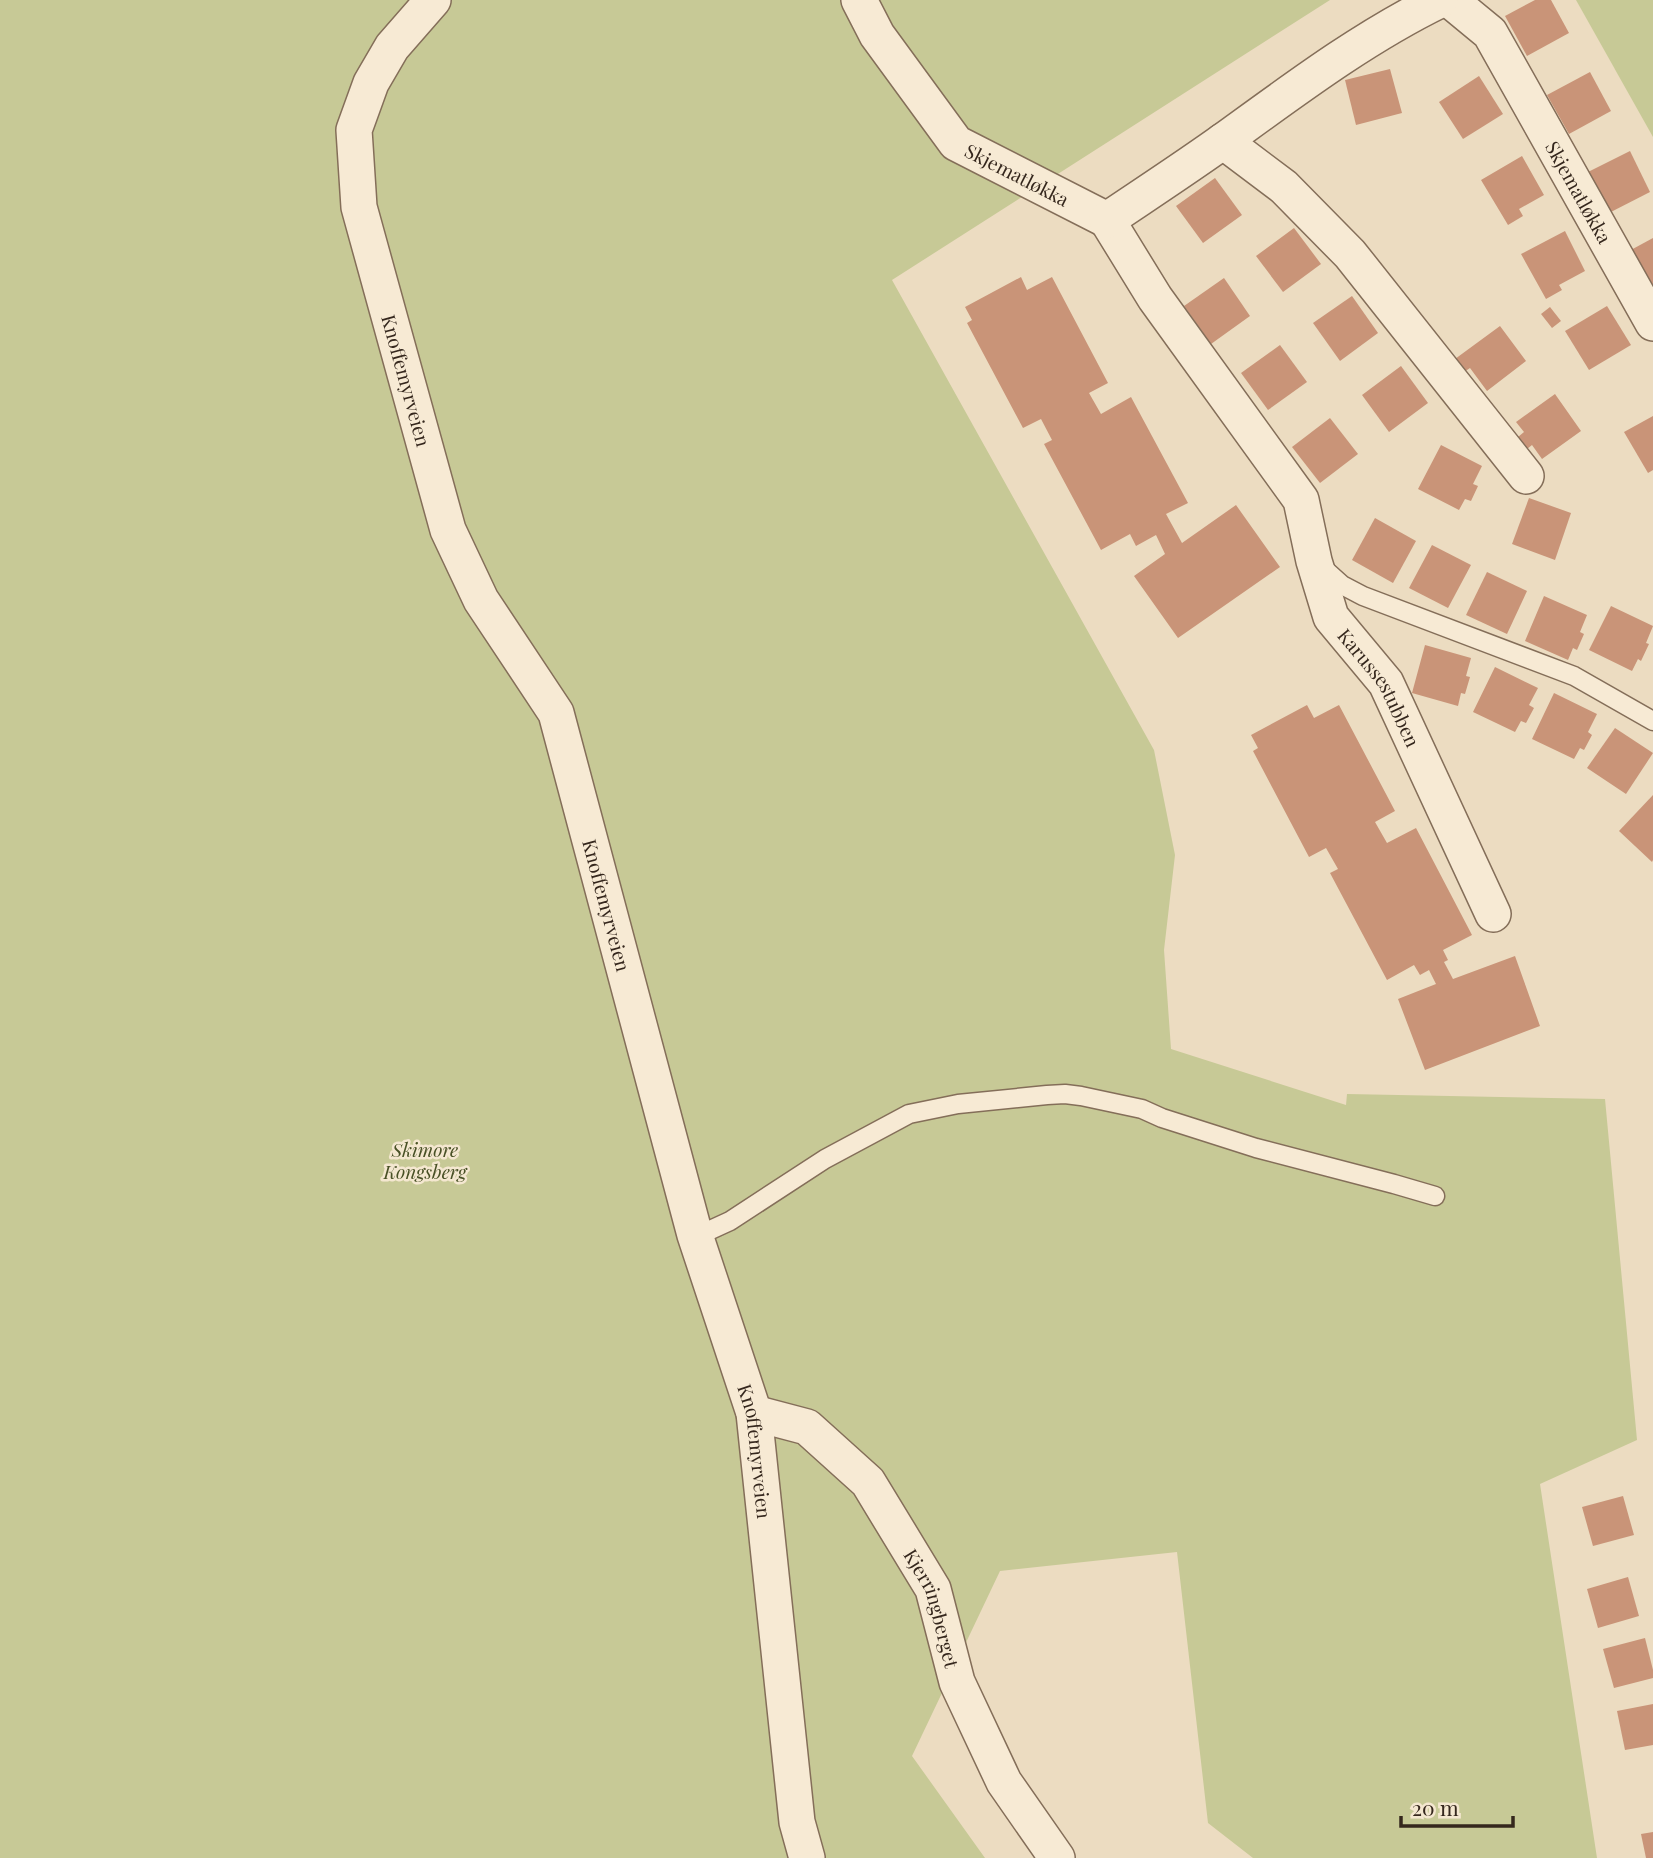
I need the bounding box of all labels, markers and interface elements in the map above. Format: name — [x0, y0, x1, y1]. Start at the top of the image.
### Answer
street label: Skjematløkka — [1540, 136, 1619, 248]
street label: Skjematløkka — [961, 137, 1074, 212]
street label: Knoffemyrveien — [376, 311, 438, 450]
street label: Karussestubben — [1332, 622, 1427, 751]
street label: Knoffemyrveien — [577, 836, 637, 975]
park label: Skimore Kongsberg — [383, 1136, 468, 1184]
street label: Knoffemyrveien — [732, 1380, 778, 1520]
street label: Kjerringberget — [898, 1544, 966, 1671]
scale bar — [1401, 1784, 1513, 1828]
text: 20 m — [1412, 1793, 1459, 1821]

